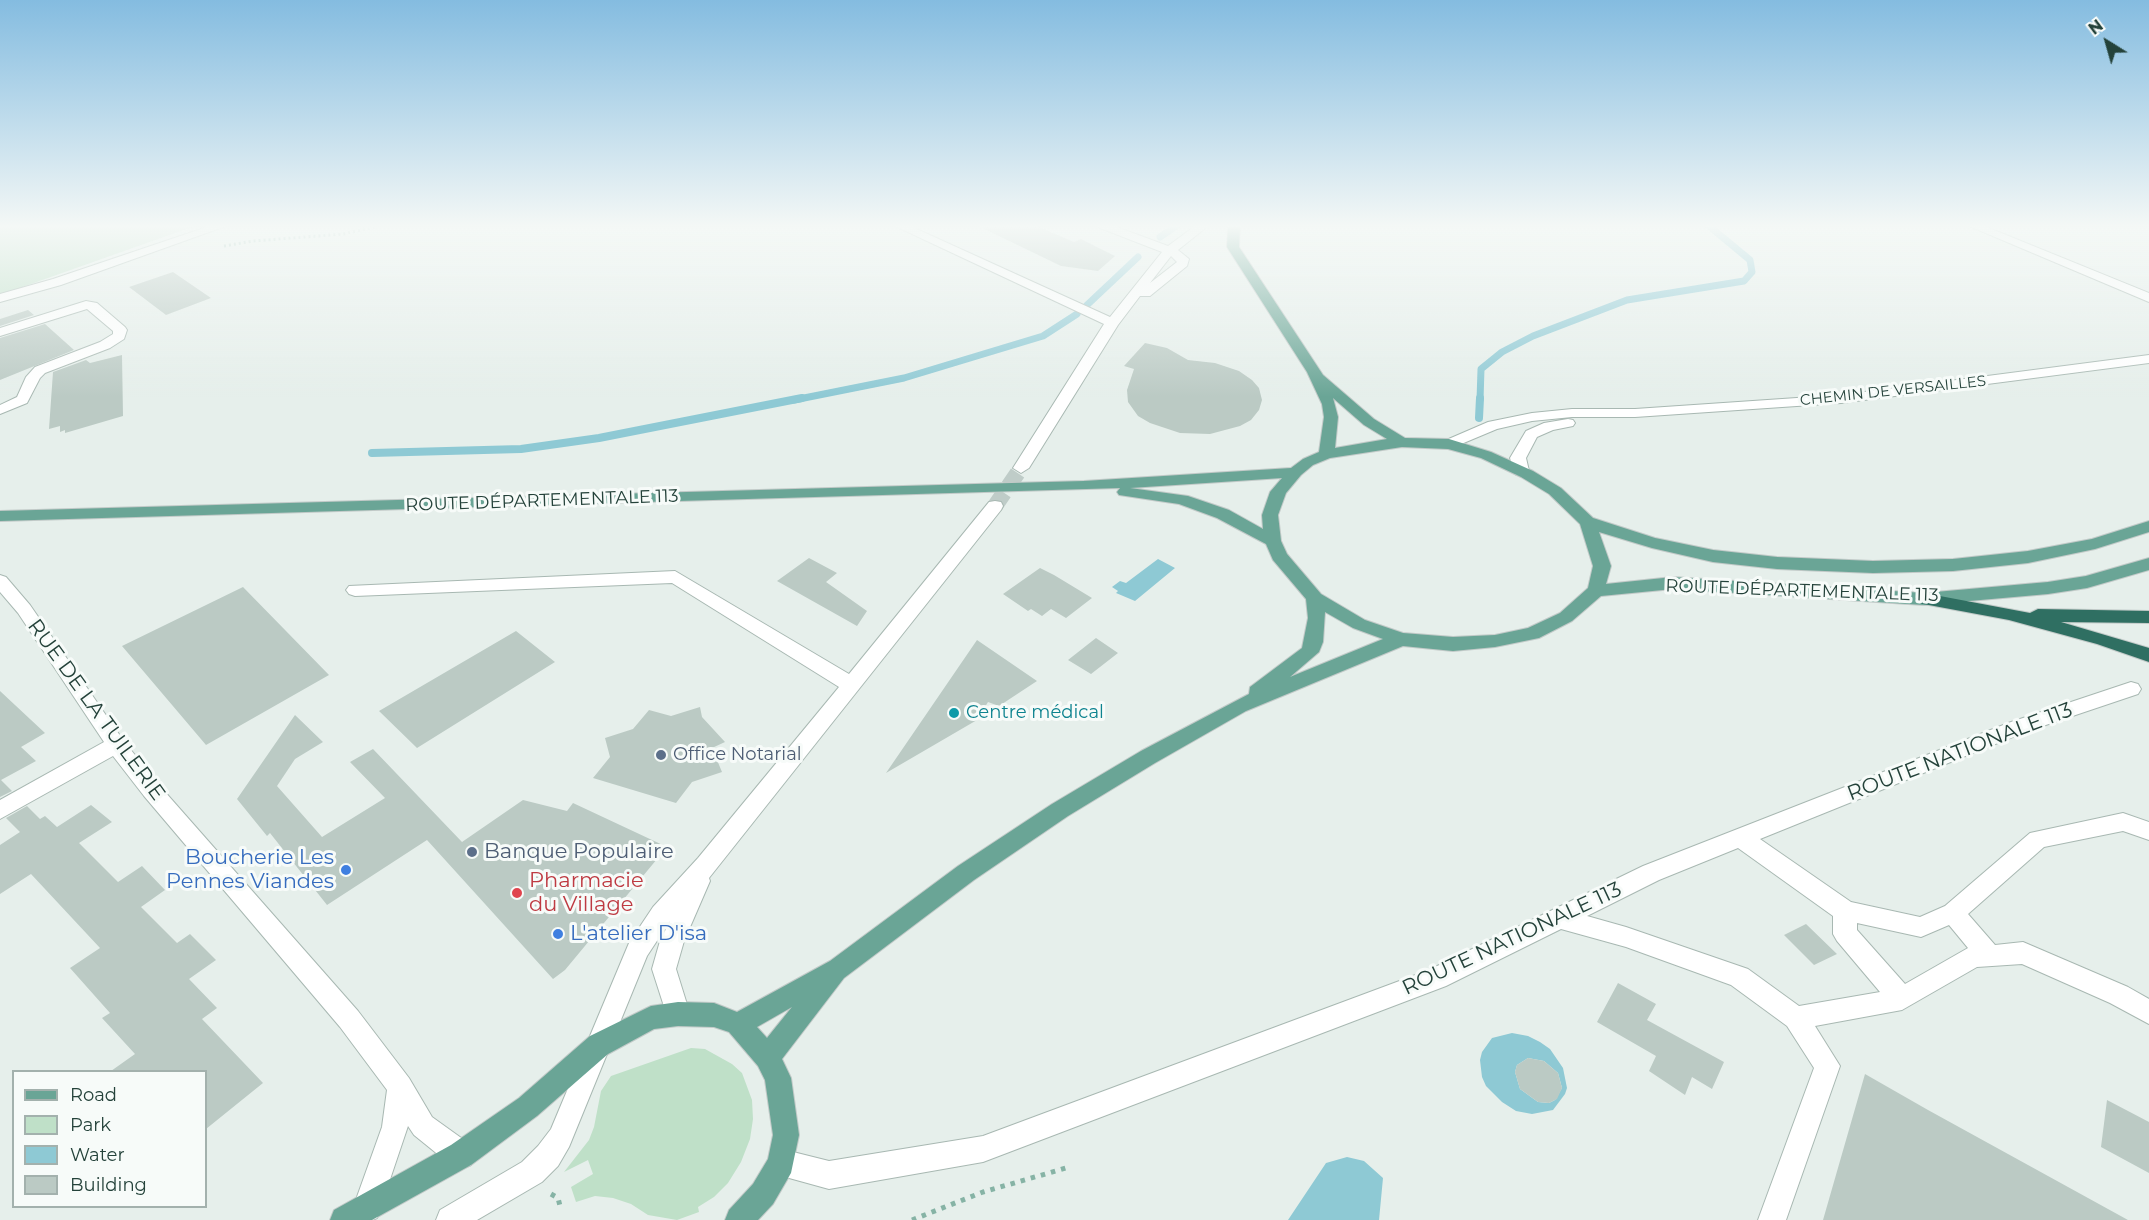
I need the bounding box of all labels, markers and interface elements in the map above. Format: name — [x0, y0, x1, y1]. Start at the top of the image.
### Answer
north arrow — [2077, 12, 2137, 72]
text: N — [2085, 16, 2107, 39]
street label: CHEMIN DE VERSAILLES — [1799, 372, 1987, 410]
street label: ROUTE DÉPARTEMENTALE 113 — [405, 485, 679, 517]
street label: ROUTE DÉPARTEMENTALE 113 — [1665, 575, 1939, 607]
street label: RUE DE LA TUILERIE — [22, 614, 170, 806]
street label: ROUTE NATIONALE 113 — [1844, 697, 2076, 807]
place label: Centre médical — [966, 702, 1104, 724]
marker: Centre médical — [947, 706, 961, 720]
place label: Office Notarial — [673, 744, 802, 766]
marker: Office Notarial — [654, 748, 668, 762]
place label: Banque Populaire — [484, 839, 674, 865]
place label: Boucherie Les Pennes Viandes — [166, 845, 334, 895]
marker: Banque Populaire — [465, 845, 479, 859]
marker: Boucherie Les Pennes Viandes — [339, 863, 353, 877]
place label: Pharmacie du Village — [529, 868, 644, 918]
street label: ROUTE NATIONALE 113 — [1398, 877, 1626, 1001]
marker: Pharmacie du Village — [510, 886, 524, 900]
place label: L'atelier D'isa — [570, 921, 707, 947]
marker: L'atelier D'isa — [551, 927, 565, 941]
legend — [12, 1070, 207, 1208]
text: Road — [70, 1084, 117, 1106]
text: Park — [70, 1114, 111, 1136]
text: Water — [70, 1144, 125, 1166]
text: Building — [70, 1174, 147, 1196]

